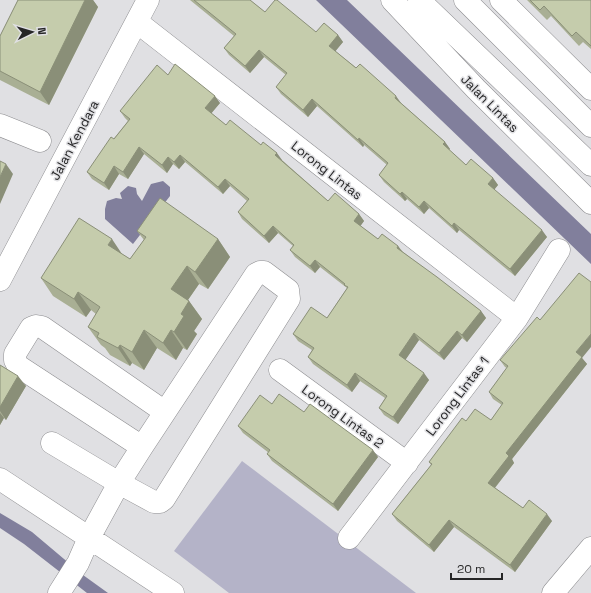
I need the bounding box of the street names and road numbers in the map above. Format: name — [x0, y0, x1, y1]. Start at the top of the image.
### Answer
street label: Jalan Lintas — [457, 71, 522, 136]
street label: Jalan Kendara — [46, 97, 103, 183]
street label: Lorong Lintas — [288, 137, 366, 204]
street label: Lorong Lintas 1 — [422, 353, 493, 439]
street label: Lorong Lintas 2 — [299, 381, 387, 452]

